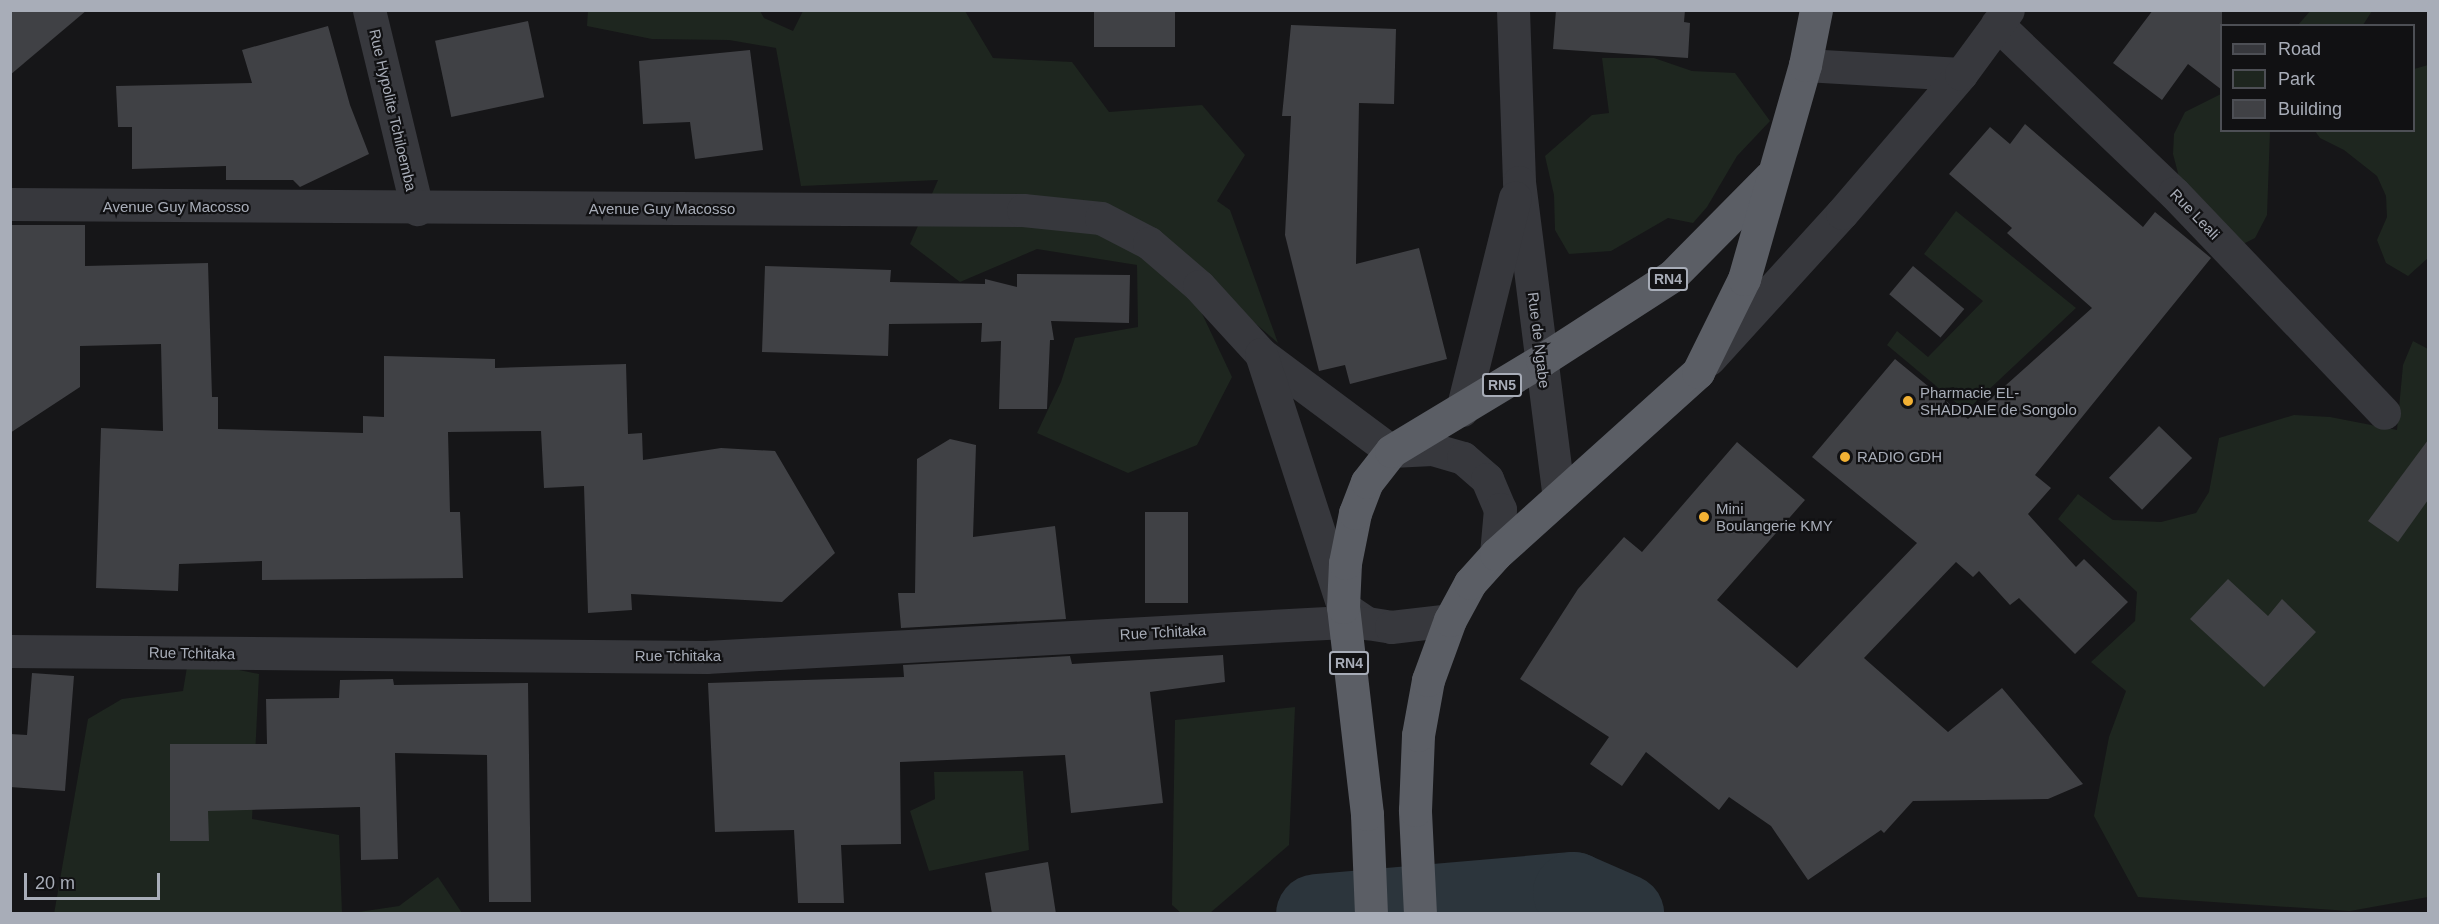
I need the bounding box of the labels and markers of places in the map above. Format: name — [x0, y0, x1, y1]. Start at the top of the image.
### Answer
place label: Pharmacie EL- SHADDAIE de Songolo — [1920, 383, 2077, 418]
marker: Pharmacie EL- SHADDAIE de Songolo — [1901, 394, 1915, 408]
place label: RADIO GDH — [1857, 448, 1942, 466]
marker: RADIO GDH — [1838, 450, 1852, 464]
place label: Mini Boulangerie KMY — [1716, 499, 1833, 534]
marker: Mini Boulangerie KMY — [1697, 510, 1711, 524]

